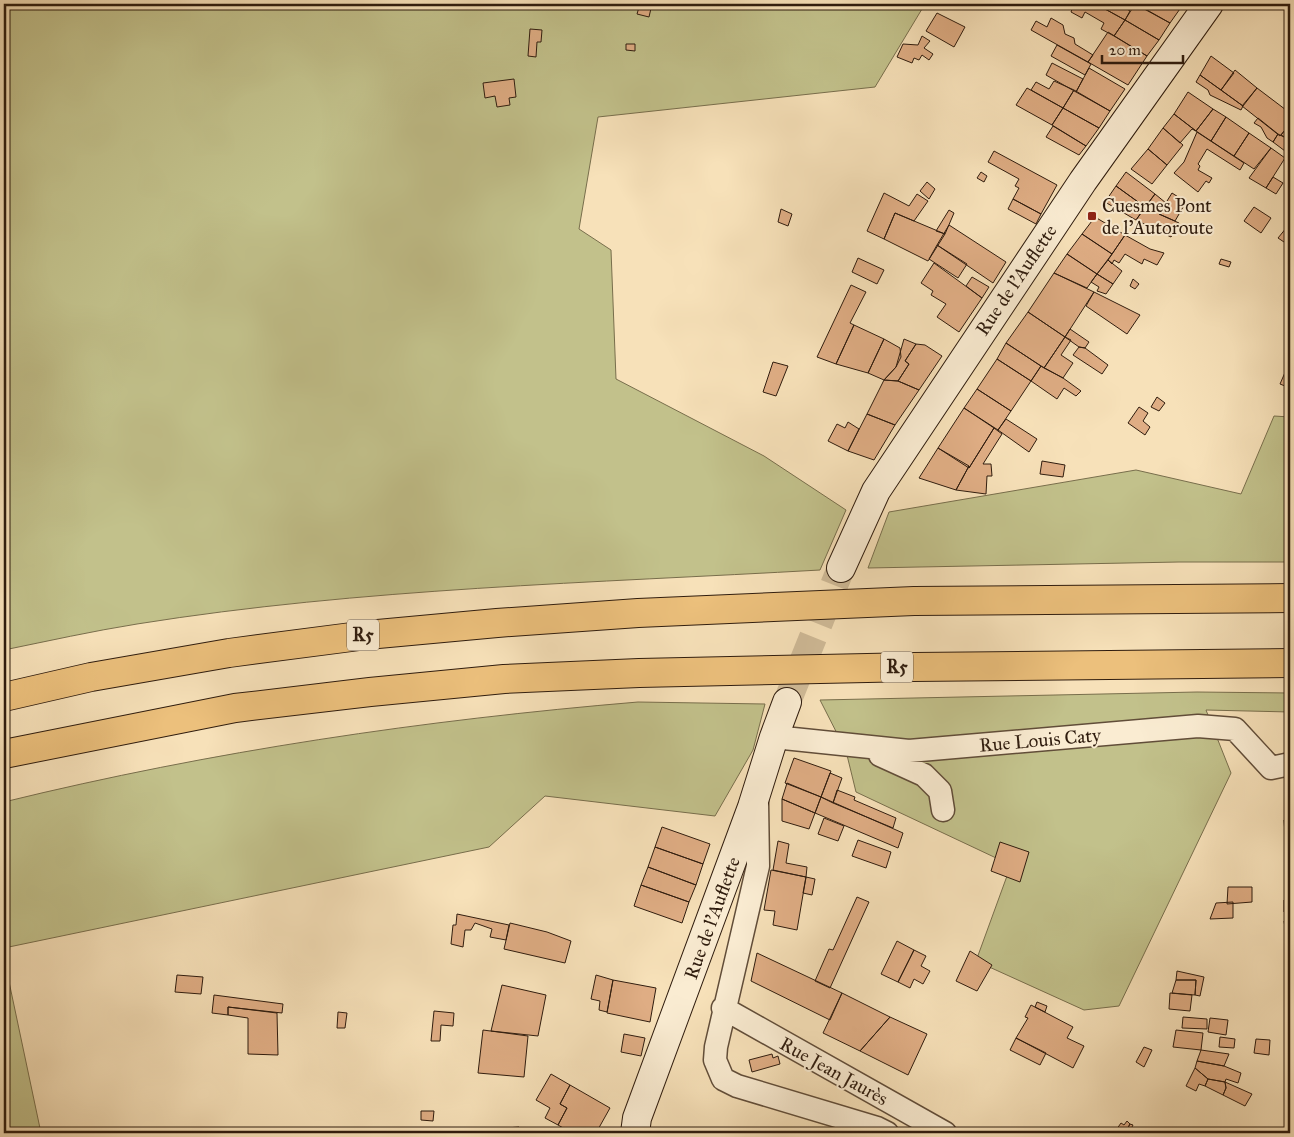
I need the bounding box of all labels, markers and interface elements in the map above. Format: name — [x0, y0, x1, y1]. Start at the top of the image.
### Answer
scale bar — [1102, 32, 1183, 64]
text: 20 m — [1109, 41, 1141, 59]
place label: Cuesmes Pont de l'Autoroute — [1102, 194, 1213, 239]
marker: Cuesmes Pont de l'Autoroute — [1086, 210, 1098, 222]
street label: Rue de l'Auflette — [970, 220, 1062, 340]
road number: R5 — [347, 620, 379, 650]
road number: R5 — [881, 652, 913, 682]
street label: Rue Louis Caty — [978, 723, 1103, 757]
street label: Rue de l'Auflette — [679, 854, 745, 982]
street label: Rue Jean Jaurès — [775, 1032, 892, 1111]

